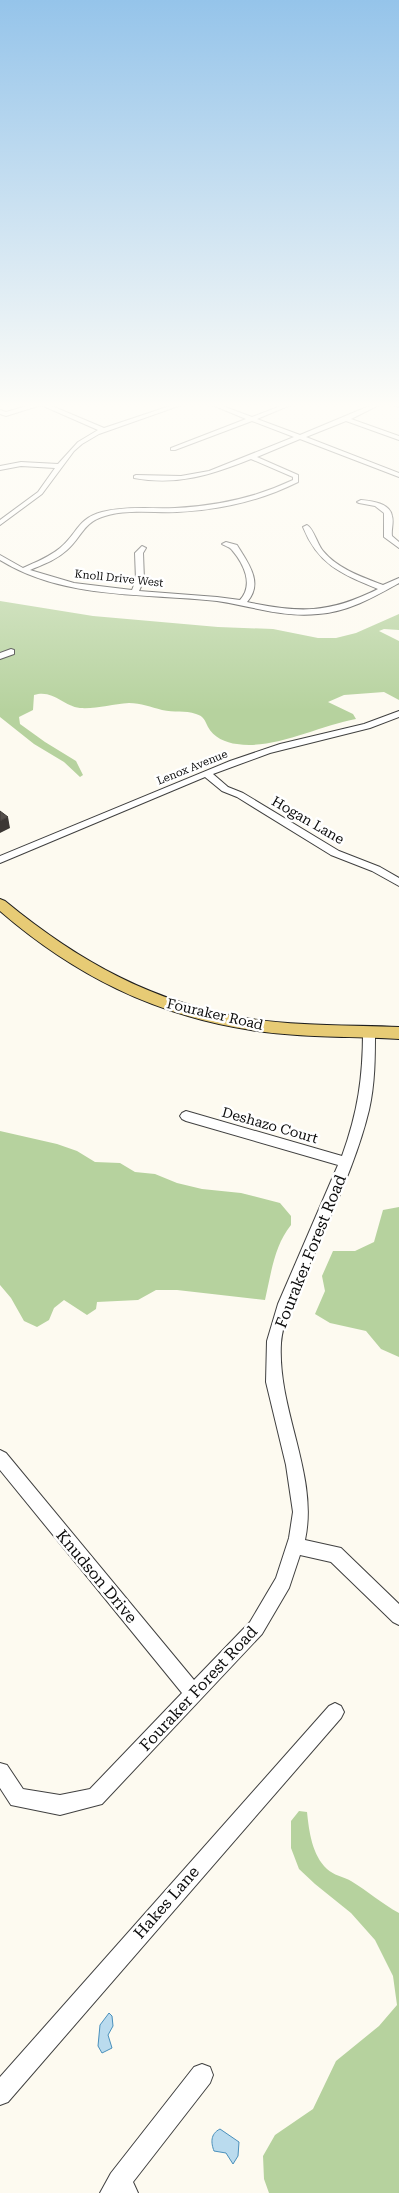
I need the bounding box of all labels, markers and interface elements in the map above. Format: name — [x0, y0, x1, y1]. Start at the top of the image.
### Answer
street label: Knoll Drive West — [74, 567, 164, 590]
street label: Lenox Avenue — [155, 747, 229, 788]
street label: Hogan Lane — [269, 793, 347, 847]
street label: Fouraker Road — [165, 995, 265, 1033]
street label: Deshazo Court — [220, 1104, 320, 1146]
street label: Fouraker Forest Road — [271, 1172, 350, 1331]
street label: Knudson Drive — [52, 1526, 141, 1627]
street label: Fouraker Forest Road — [136, 1622, 261, 1755]
street label: Hakes Lane — [130, 1862, 203, 1942]

